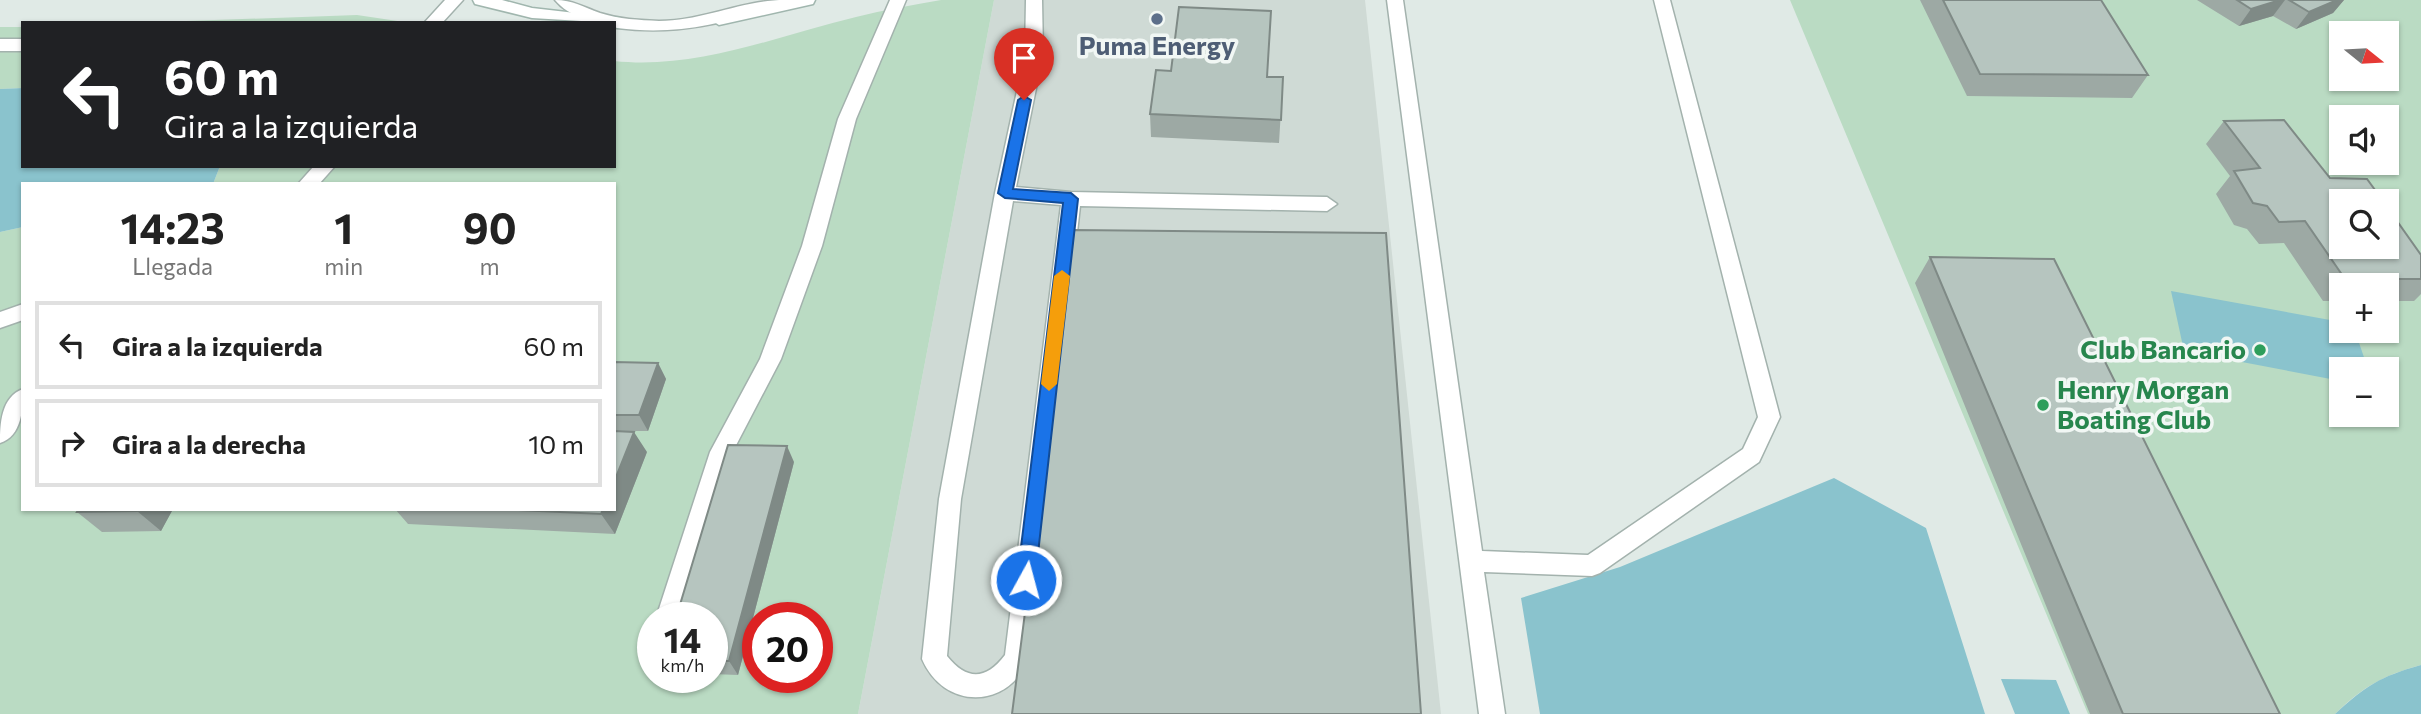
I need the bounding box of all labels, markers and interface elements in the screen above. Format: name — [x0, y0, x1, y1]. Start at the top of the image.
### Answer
marker: Puma Energy — [1149, 11, 1165, 27]
north arrow — [2329, 21, 2399, 91]
map controls — [2329, 21, 2399, 427]
pin — [994, 28, 1054, 100]
place label: Puma Energy — [1079, 29, 1235, 60]
icon: arrive — [1005, 39, 1043, 77]
text: 60 m — [164, 45, 279, 105]
icon: left — [49, 49, 140, 140]
text: Gira a la izquierda — [164, 105, 418, 145]
button: sound — [2329, 105, 2399, 175]
button: search — [2329, 189, 2399, 259]
text: 14:23 — [120, 201, 225, 253]
text: 1 — [334, 201, 353, 253]
text: 90 — [463, 201, 517, 253]
text: Llegada — [132, 252, 213, 280]
text: min — [324, 252, 363, 280]
text: m — [480, 252, 500, 280]
button: + — [2329, 273, 2399, 343]
icon: left — [53, 326, 91, 364]
text: Gira a la izquierda — [112, 330, 323, 361]
text: 60 m — [524, 330, 584, 361]
place label: Club Bancario — [2080, 333, 2246, 364]
marker: Club Bancario — [2252, 342, 2268, 358]
button: − — [2329, 357, 2399, 427]
place label: Henry Morgan Boating Club — [2057, 373, 2229, 434]
marker: Henry Morgan Boating Club — [2035, 397, 2051, 413]
icon: right — [53, 424, 91, 462]
text: Gira a la derecha — [112, 428, 306, 459]
text: 10 m — [528, 428, 584, 459]
position arrow — [989, 543, 1063, 617]
speed limit sign: 20 — [742, 602, 833, 693]
text: 14 — [664, 617, 701, 660]
text: km/h — [661, 654, 704, 676]

